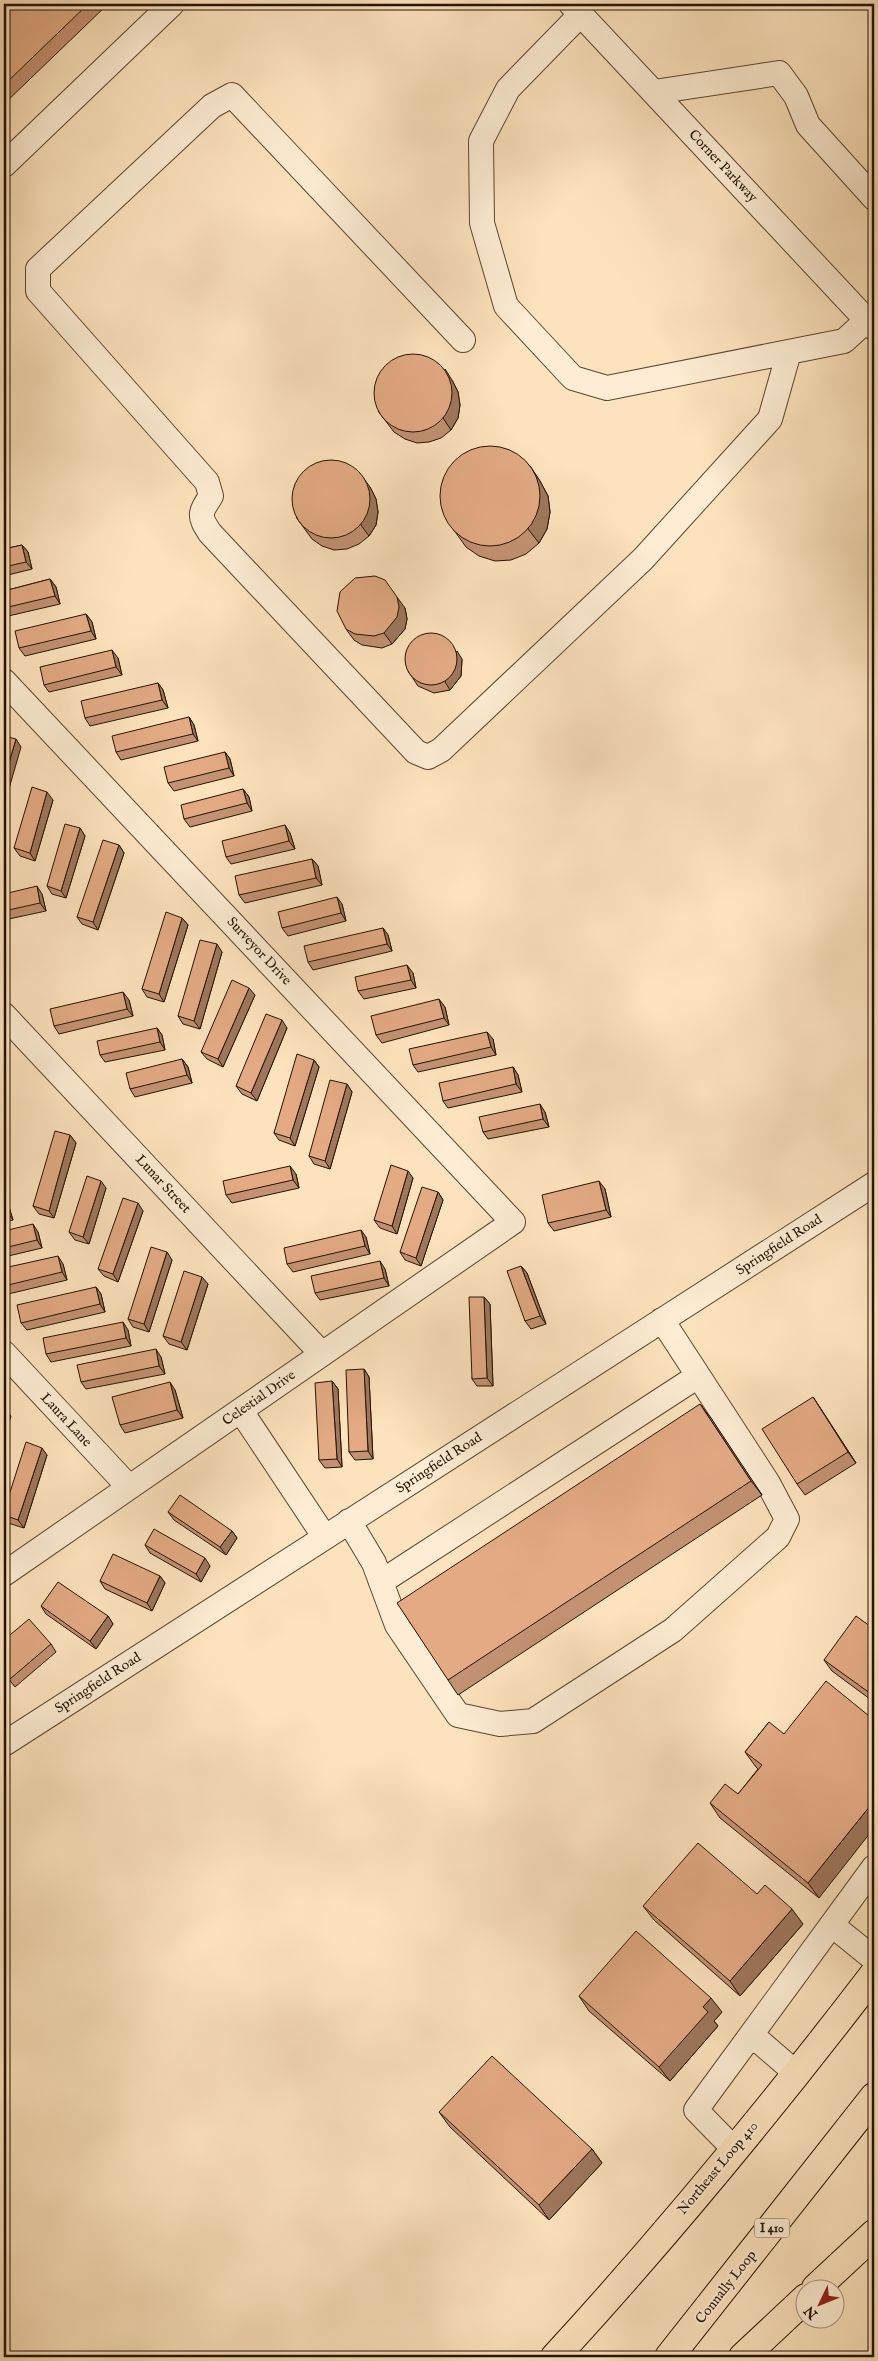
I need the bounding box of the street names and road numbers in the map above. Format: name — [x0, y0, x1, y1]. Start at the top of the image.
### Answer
street label: Corner Parkway — [685, 126, 761, 206]
street label: Surveyor Drive — [223, 913, 296, 989]
street label: Lunar Street — [131, 1151, 195, 1217]
street label: Springfield Road — [733, 1210, 826, 1280]
street label: Celestial Drive — [219, 1366, 300, 1430]
street label: Laura Lane — [36, 1389, 96, 1451]
street label: Springfield Road — [393, 1428, 486, 1498]
street label: Springfield Road — [52, 1648, 145, 1718]
street label: Northeast Loop 410 — [674, 2117, 762, 2218]
road number: I 410 — [754, 2218, 790, 2238]
street label: Connally Loop — [692, 2246, 761, 2327]

